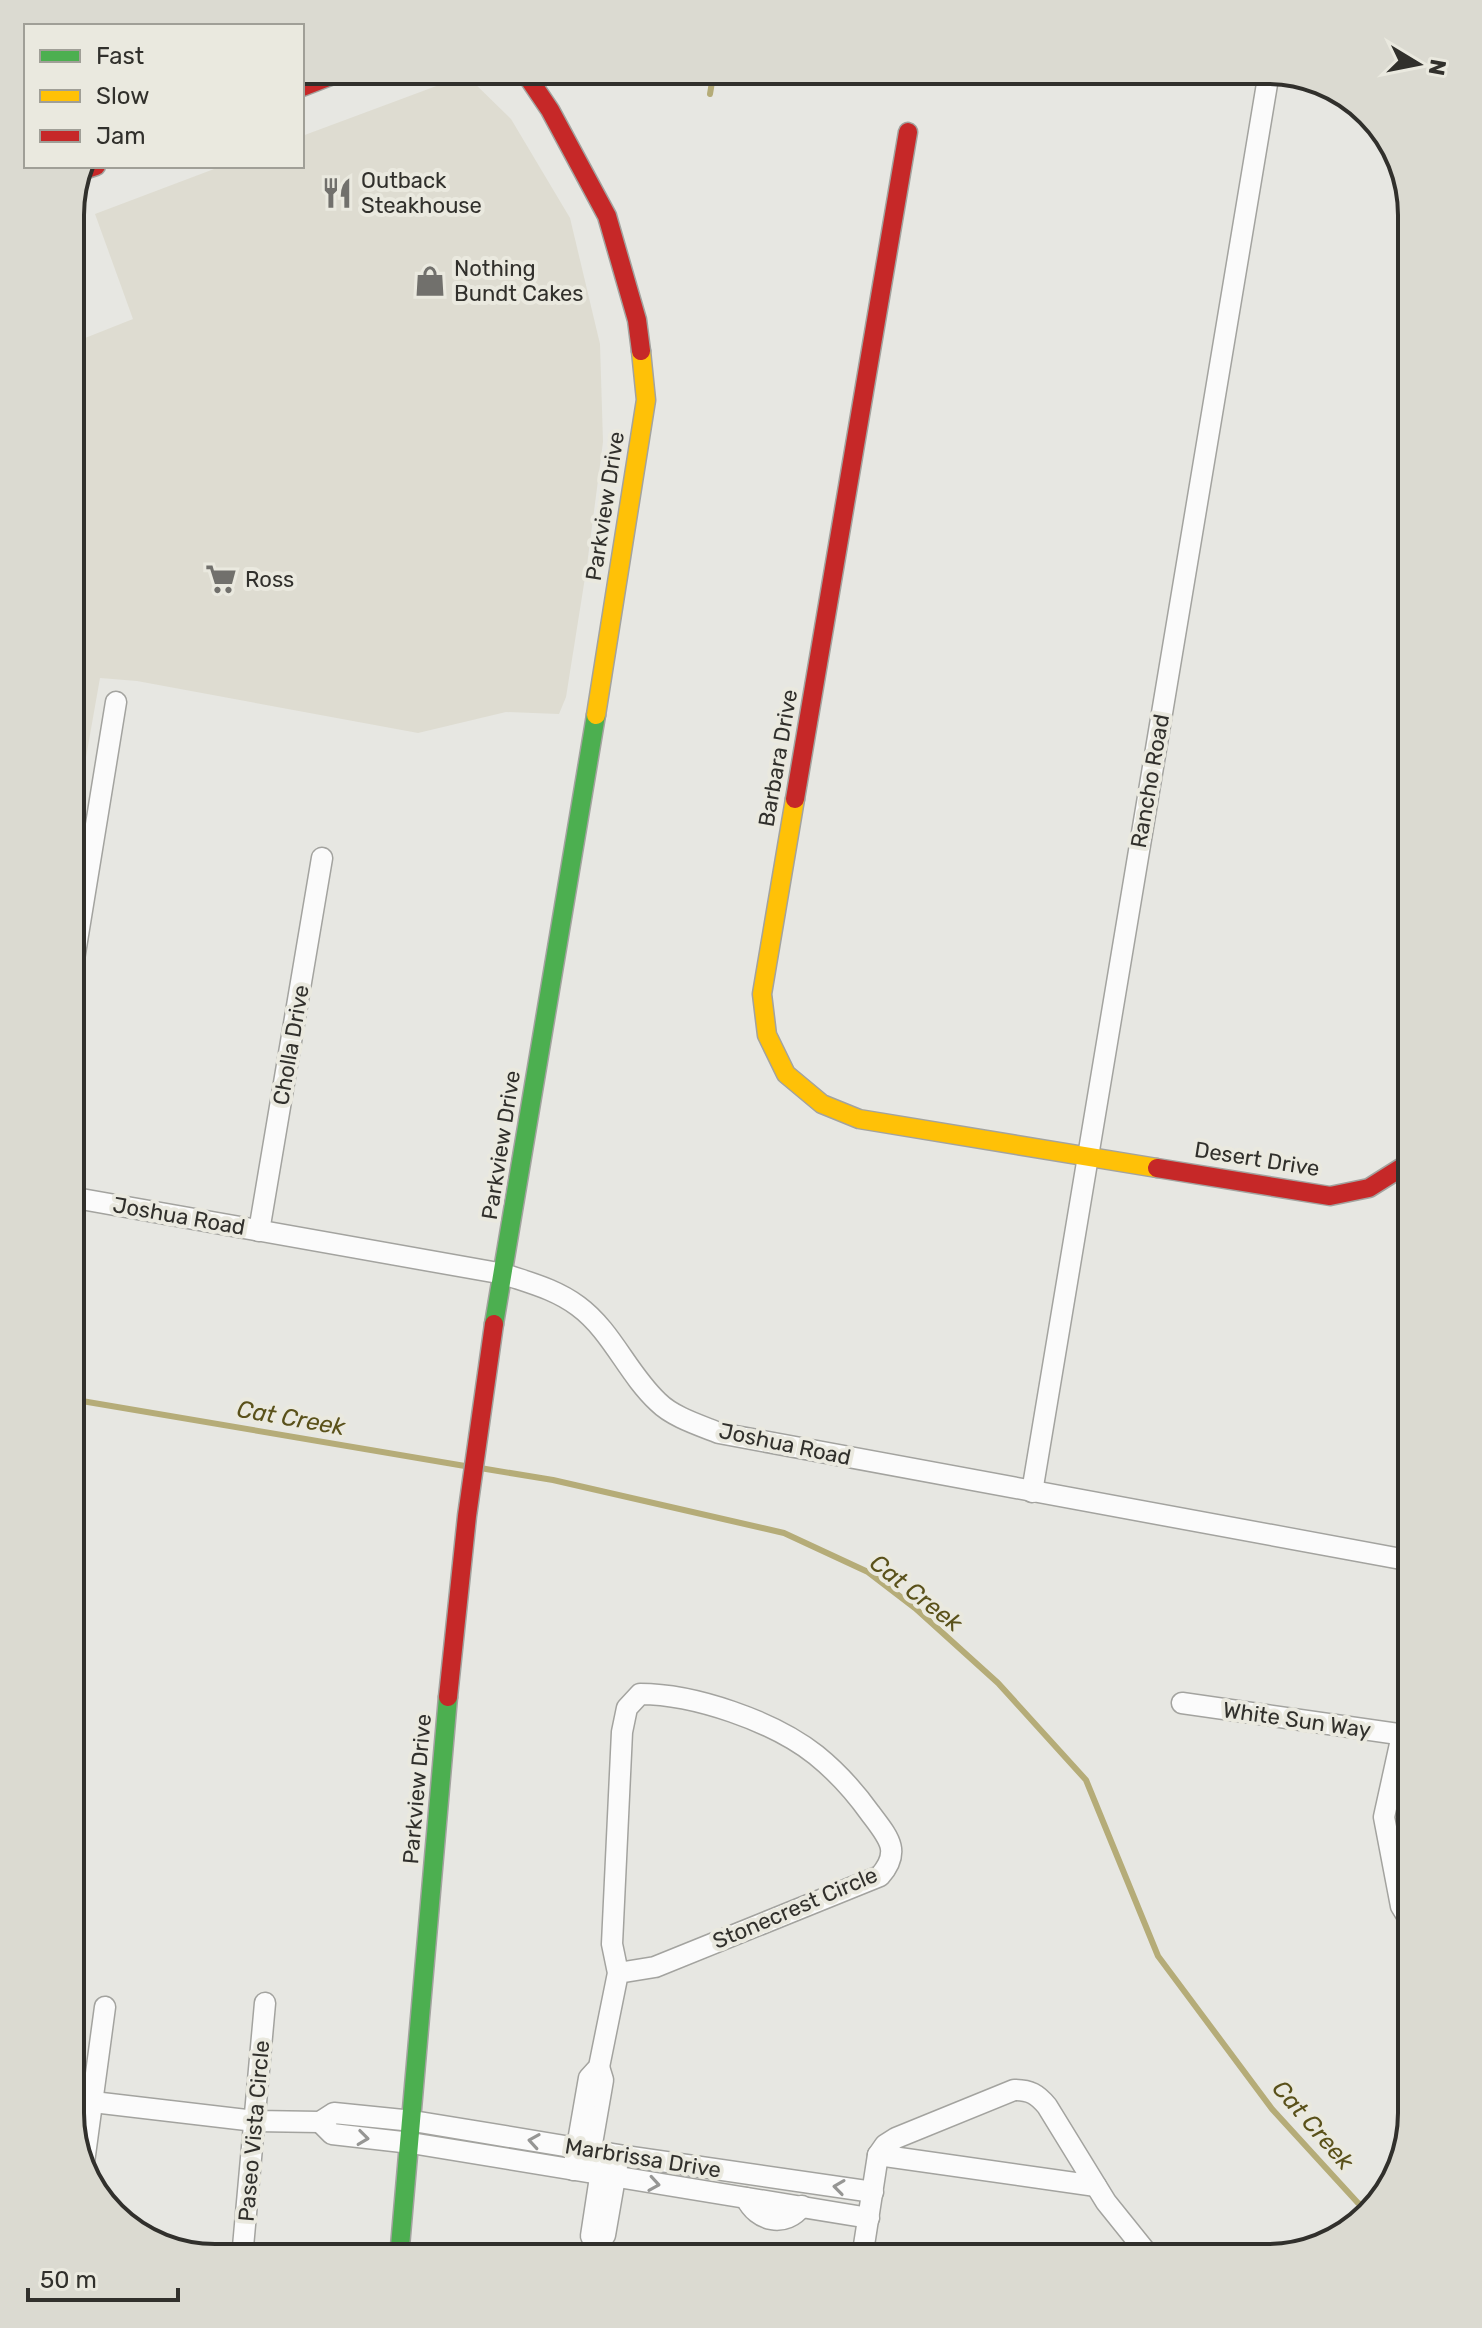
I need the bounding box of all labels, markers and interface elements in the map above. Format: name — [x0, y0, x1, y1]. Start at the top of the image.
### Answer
legend — [24, 24, 304, 168]
north arrow — [1378, 24, 1458, 104]
text: Fast — [96, 42, 144, 70]
text: N — [1423, 57, 1452, 78]
text: Slow — [96, 82, 149, 110]
text: Jam — [96, 122, 146, 150]
place label: Outback Steakhouse — [361, 167, 482, 219]
restaurant icon: Outback Steakhouse — [320, 176, 354, 210]
place label: Nothing Bundt Cakes — [454, 255, 584, 307]
shop icon: Nothing Bundt Cakes — [413, 264, 447, 298]
street label: Parkview Drive — [580, 429, 630, 583]
supermarket icon: Ross — [204, 562, 238, 596]
place label: Ross — [245, 566, 294, 593]
street label: Barbara Drive — [753, 687, 803, 829]
street label: Rancho Road — [1125, 712, 1175, 850]
street label: Cholla Drive — [267, 983, 315, 1107]
street label: Parkview Drive — [476, 1068, 526, 1222]
street label: Desert Drive — [1193, 1136, 1321, 1182]
street label: Joshua Road — [111, 1191, 247, 1241]
water label: Cat Creek — [235, 1395, 348, 1441]
street label: Joshua Road — [717, 1417, 853, 1471]
water label: Cat Creek — [864, 1548, 968, 1638]
street label: White Sun Way — [1221, 1696, 1373, 1744]
street label: Parkview Drive — [397, 1713, 437, 1865]
street label: Stonecrest Circle — [709, 1861, 881, 1955]
street label: Paseo Vista Circle — [233, 2039, 275, 2223]
water label: Cat Creek — [1267, 2075, 1360, 2176]
one-way arrow — [357, 2129, 370, 2146]
street label: Marbrissa Drive — [563, 2132, 723, 2184]
one-way arrow — [527, 2133, 541, 2150]
one-way arrow — [647, 2175, 661, 2192]
one-way arrow — [832, 2179, 846, 2196]
scale bar — [28, 2252, 178, 2302]
text: 50 m — [40, 2266, 97, 2294]

